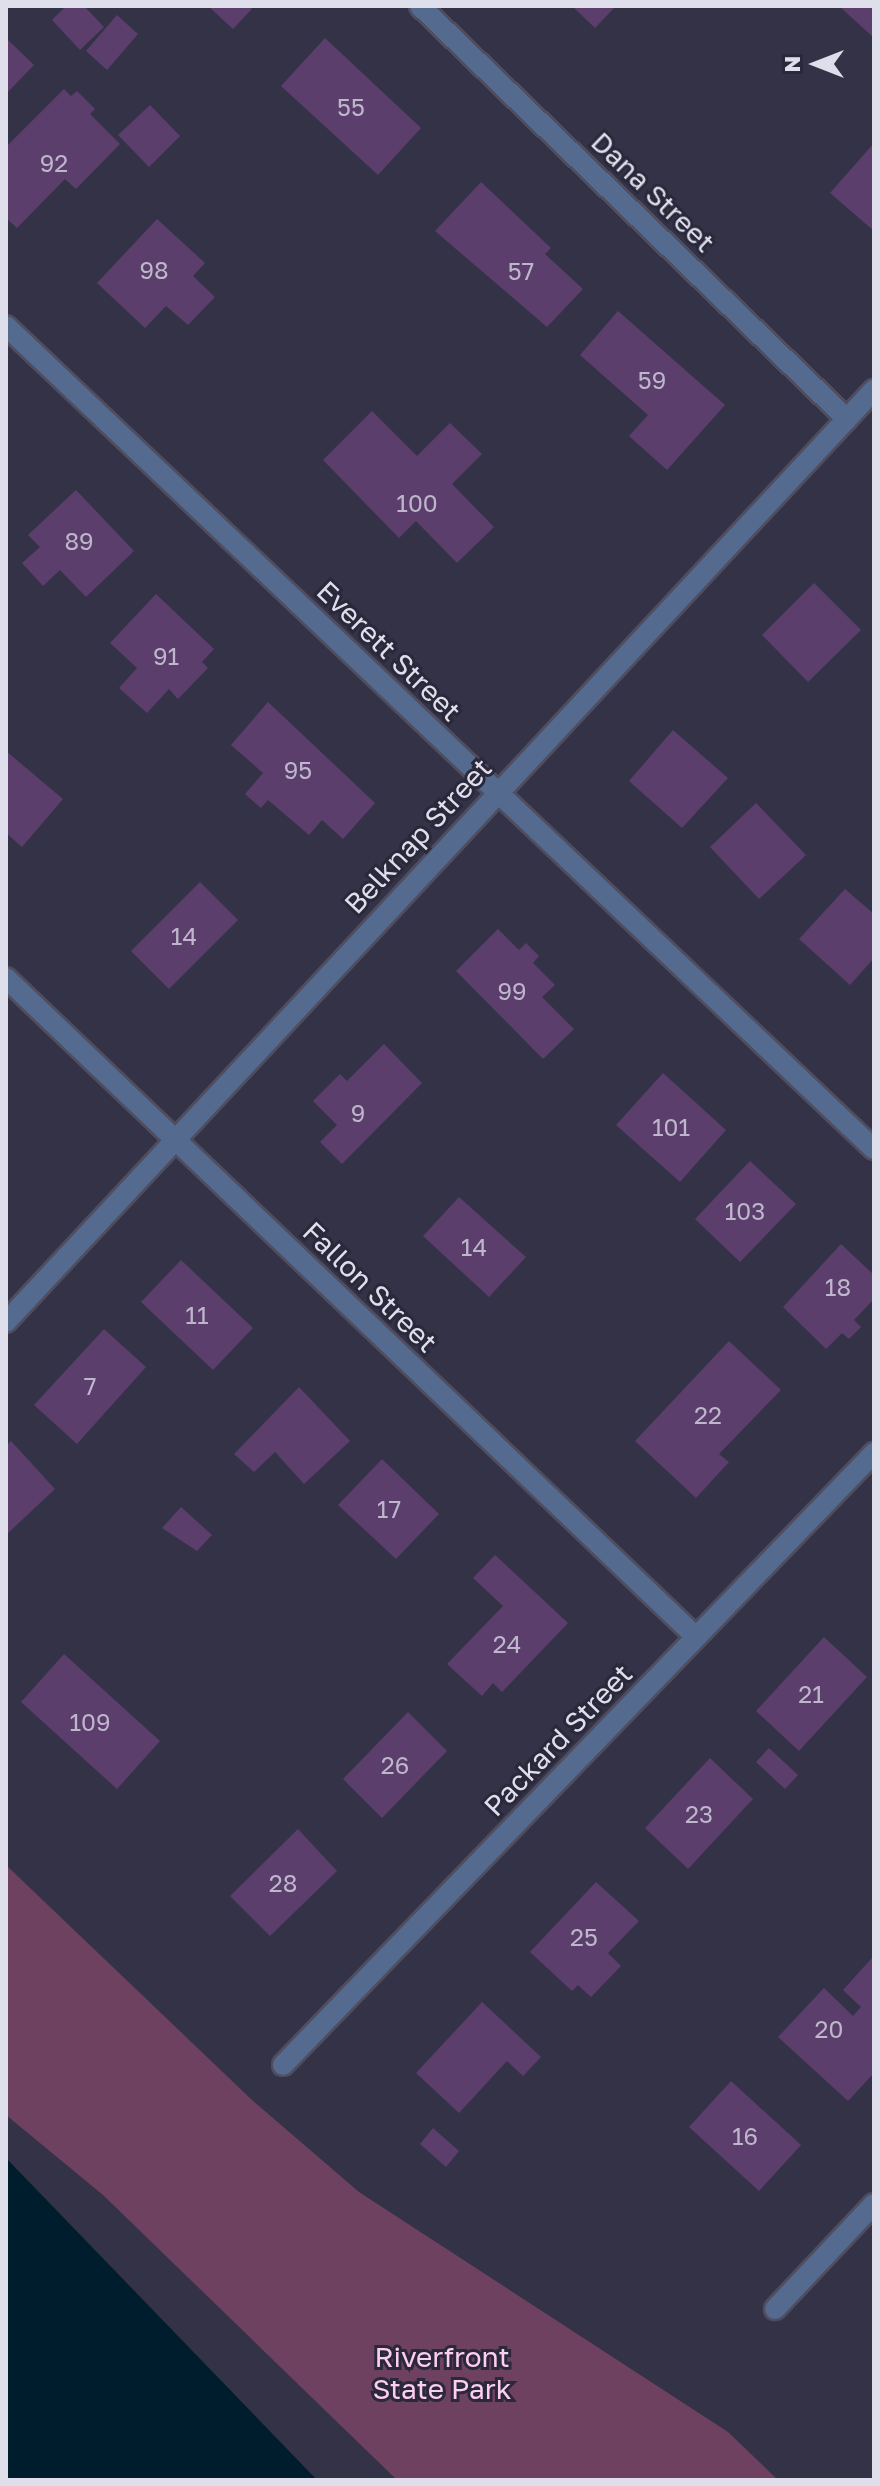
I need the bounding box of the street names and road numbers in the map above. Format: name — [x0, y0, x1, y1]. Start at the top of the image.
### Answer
street label: Dana Street — [584, 125, 722, 259]
street label: Everett Street — [310, 574, 468, 728]
street label: Belknap Street — [338, 751, 498, 921]
street label: Fallon Street — [296, 1215, 444, 1359]
street label: Packard Street — [477, 1657, 639, 1823]

